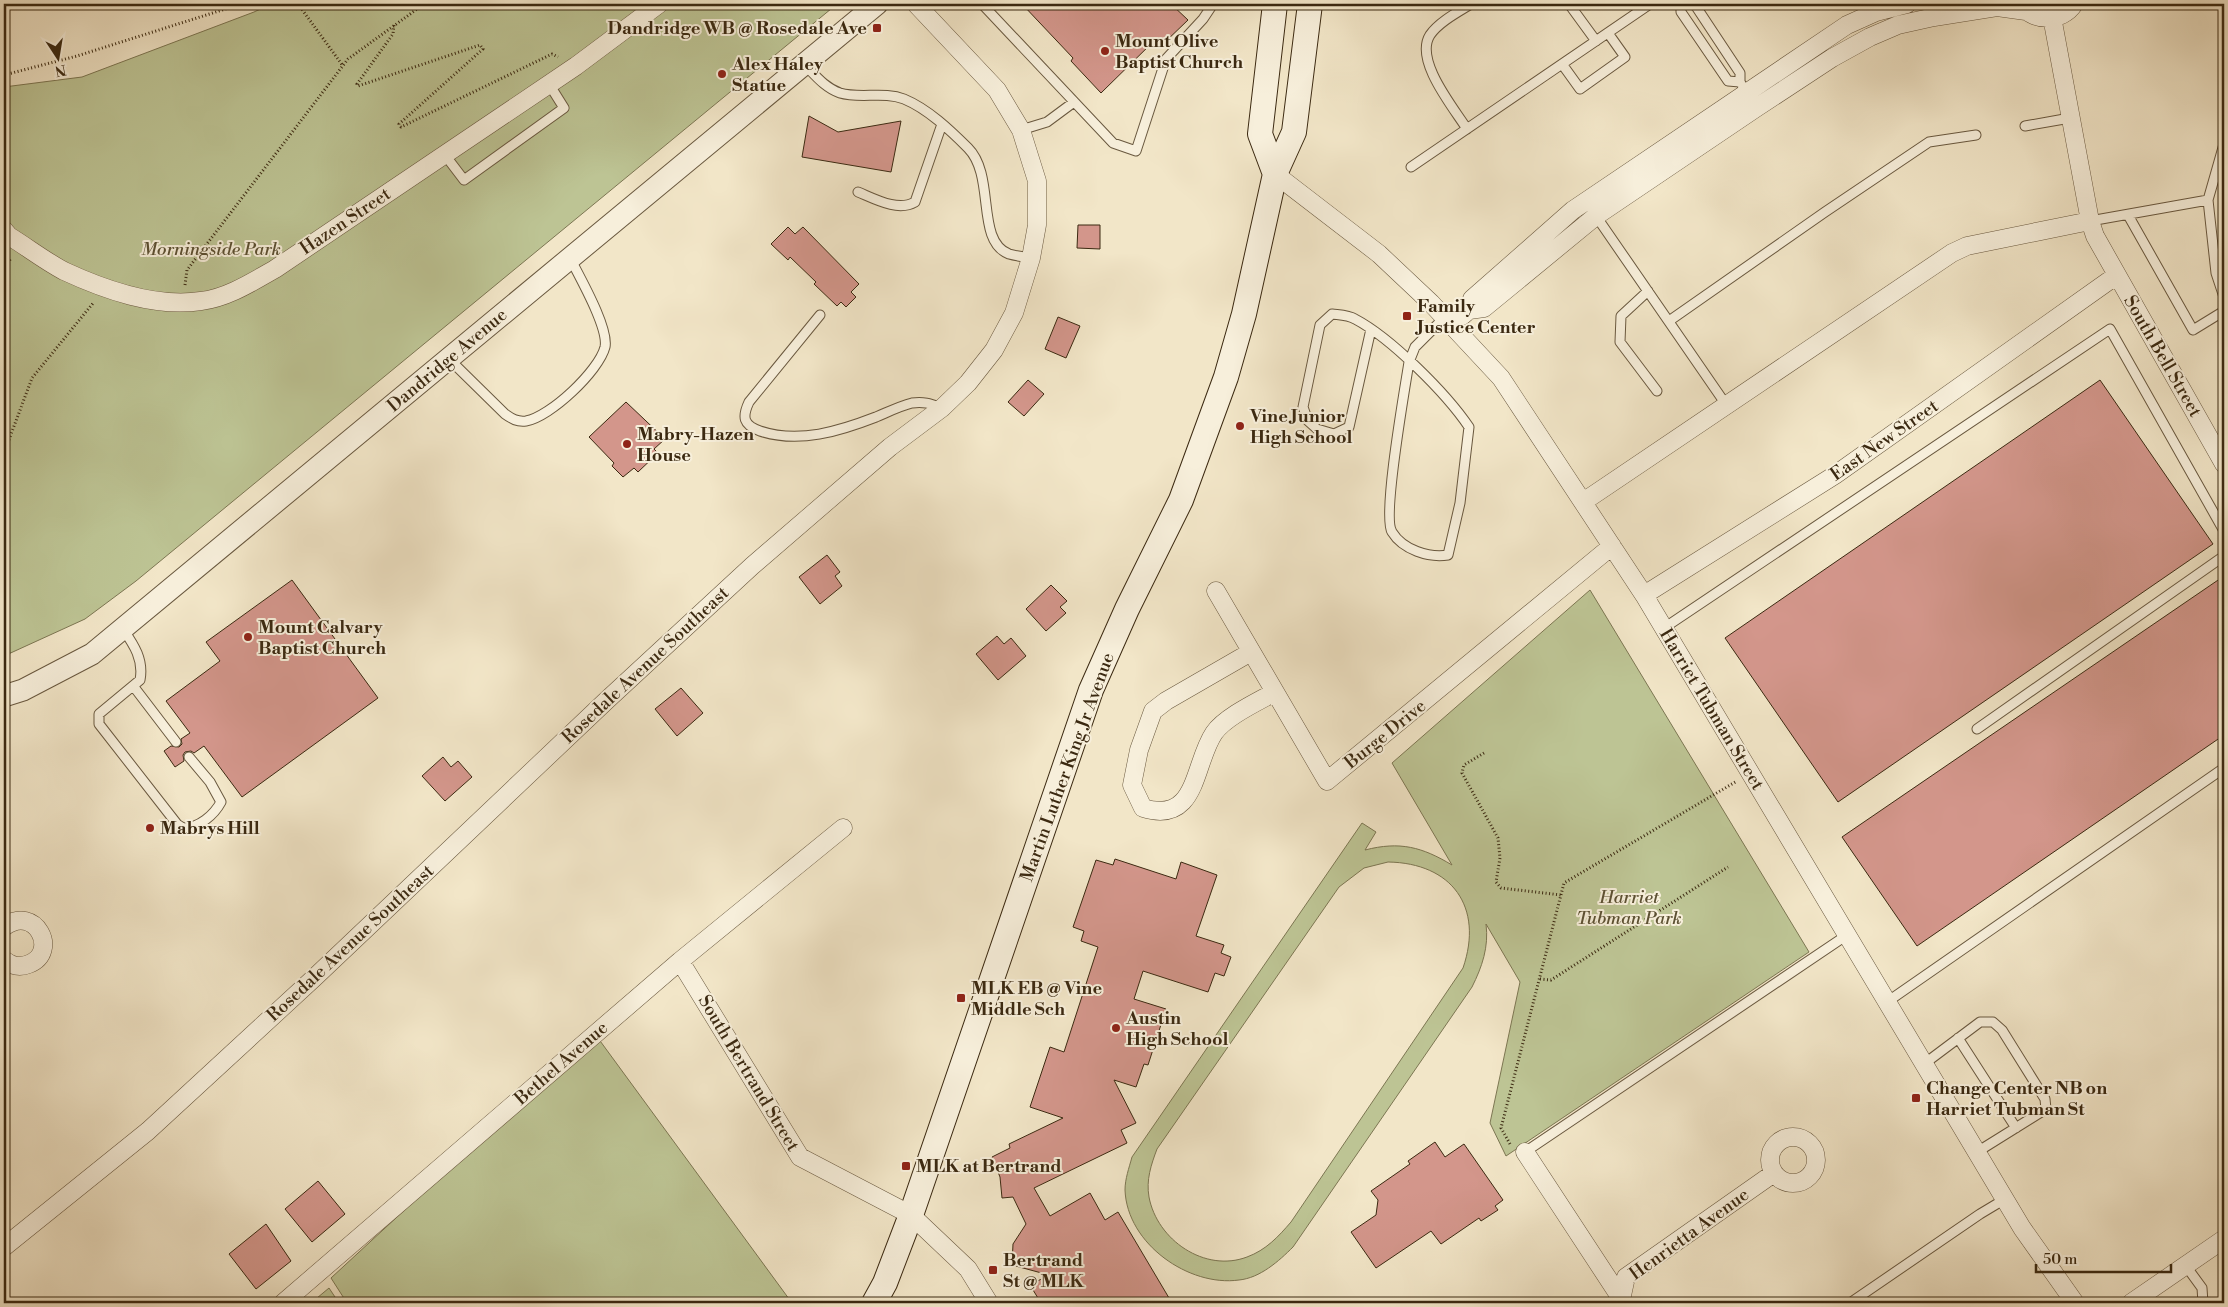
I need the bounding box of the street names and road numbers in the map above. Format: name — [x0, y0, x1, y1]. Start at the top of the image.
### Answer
street label: Hazen Street — [295, 182, 396, 260]
street label: South Bell Street — [2118, 291, 2207, 422]
street label: Dandridge Avenue — [383, 303, 512, 417]
street label: East New Street — [1826, 394, 1943, 486]
street label: Rosedale Avenue Southeast — [557, 581, 734, 749]
street label: Harriet Tubman Street — [1654, 624, 1769, 795]
street label: Martin Luther King Jr Avenue — [1015, 650, 1120, 885]
street label: Burge Drive — [1339, 695, 1431, 775]
street label: Rosedale Avenue Southeast — [262, 859, 439, 1027]
street label: South Bertrand Street — [693, 991, 805, 1156]
street label: Bethel Avenue — [509, 1016, 613, 1111]
street label: Henrietta Avenue — [1625, 1183, 1754, 1286]

